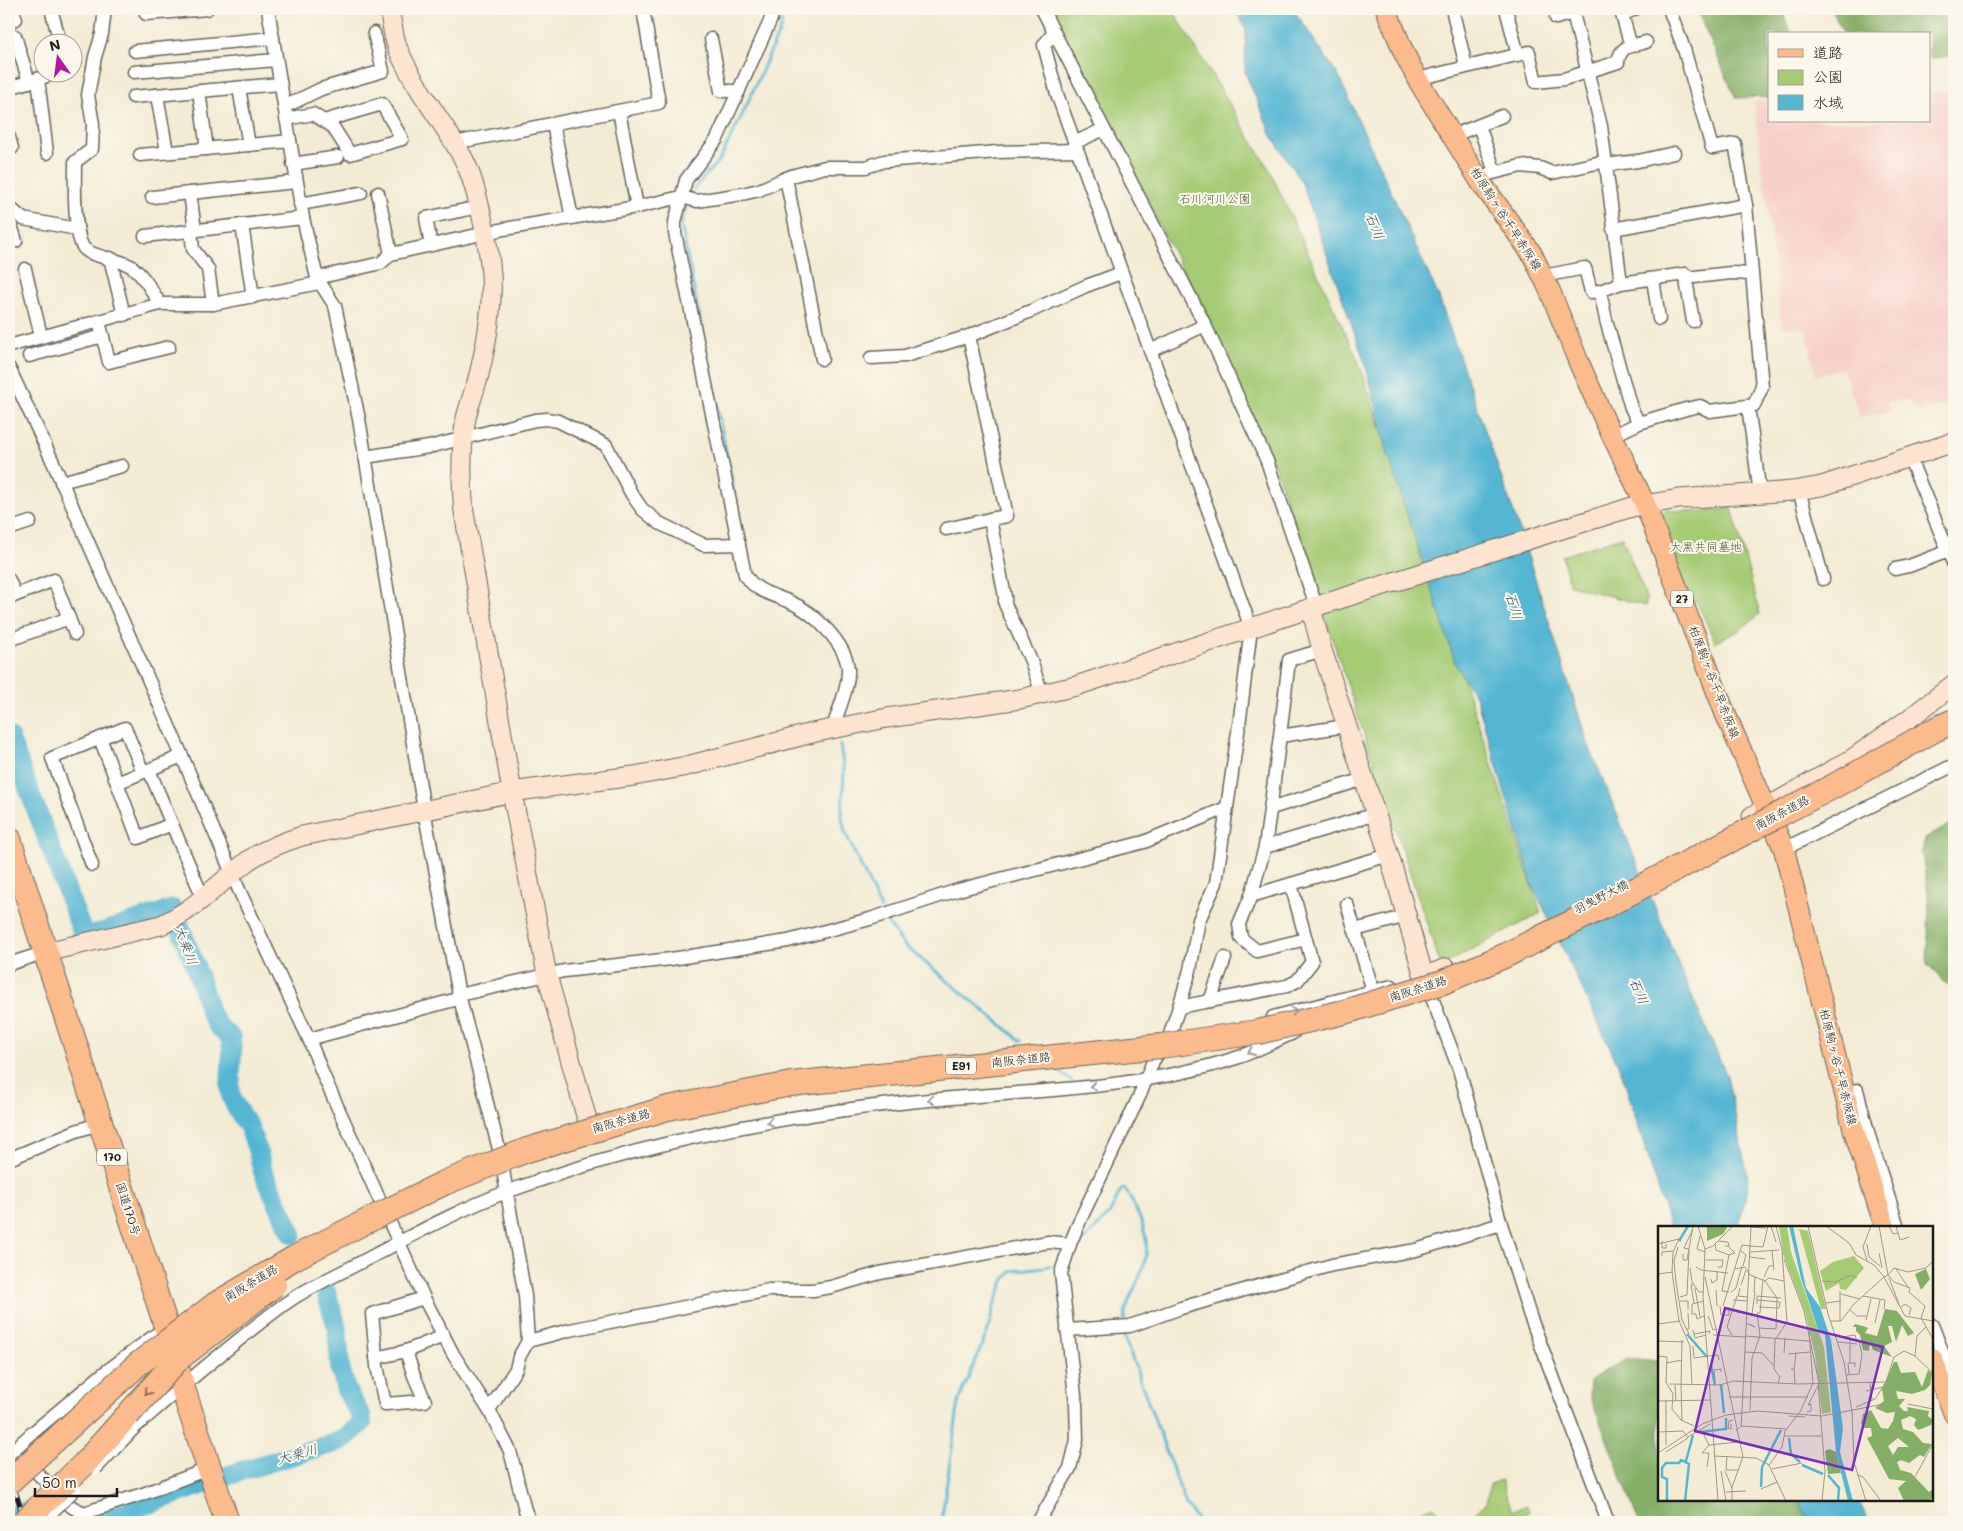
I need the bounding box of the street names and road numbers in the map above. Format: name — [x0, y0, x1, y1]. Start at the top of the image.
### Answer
street label: 柏原駒ヶ谷千早赤阪線 — [1467, 164, 1546, 273]
road number: 27 — [1671, 590, 1693, 608]
street label: 柏原駒ヶ谷千早赤阪線 — [1686, 623, 1744, 741]
street label: 南阪奈道路 — [1751, 791, 1812, 833]
street label: 羽曳野大橋 — [1570, 875, 1631, 917]
street label: 南阪奈道路 — [1387, 971, 1449, 1005]
street label: 柏原駒ヶ谷千早赤阪線 — [1817, 1007, 1861, 1127]
street label: 南阪奈道路 — [990, 1048, 1052, 1070]
road number: E91 — [946, 1058, 976, 1074]
street label: 南阪奈道路 — [590, 1104, 652, 1136]
road number: 170 — [97, 1148, 127, 1166]
street label: 国道170号 — [113, 1180, 145, 1238]
street label: 南阪奈道路 — [221, 1260, 280, 1304]

